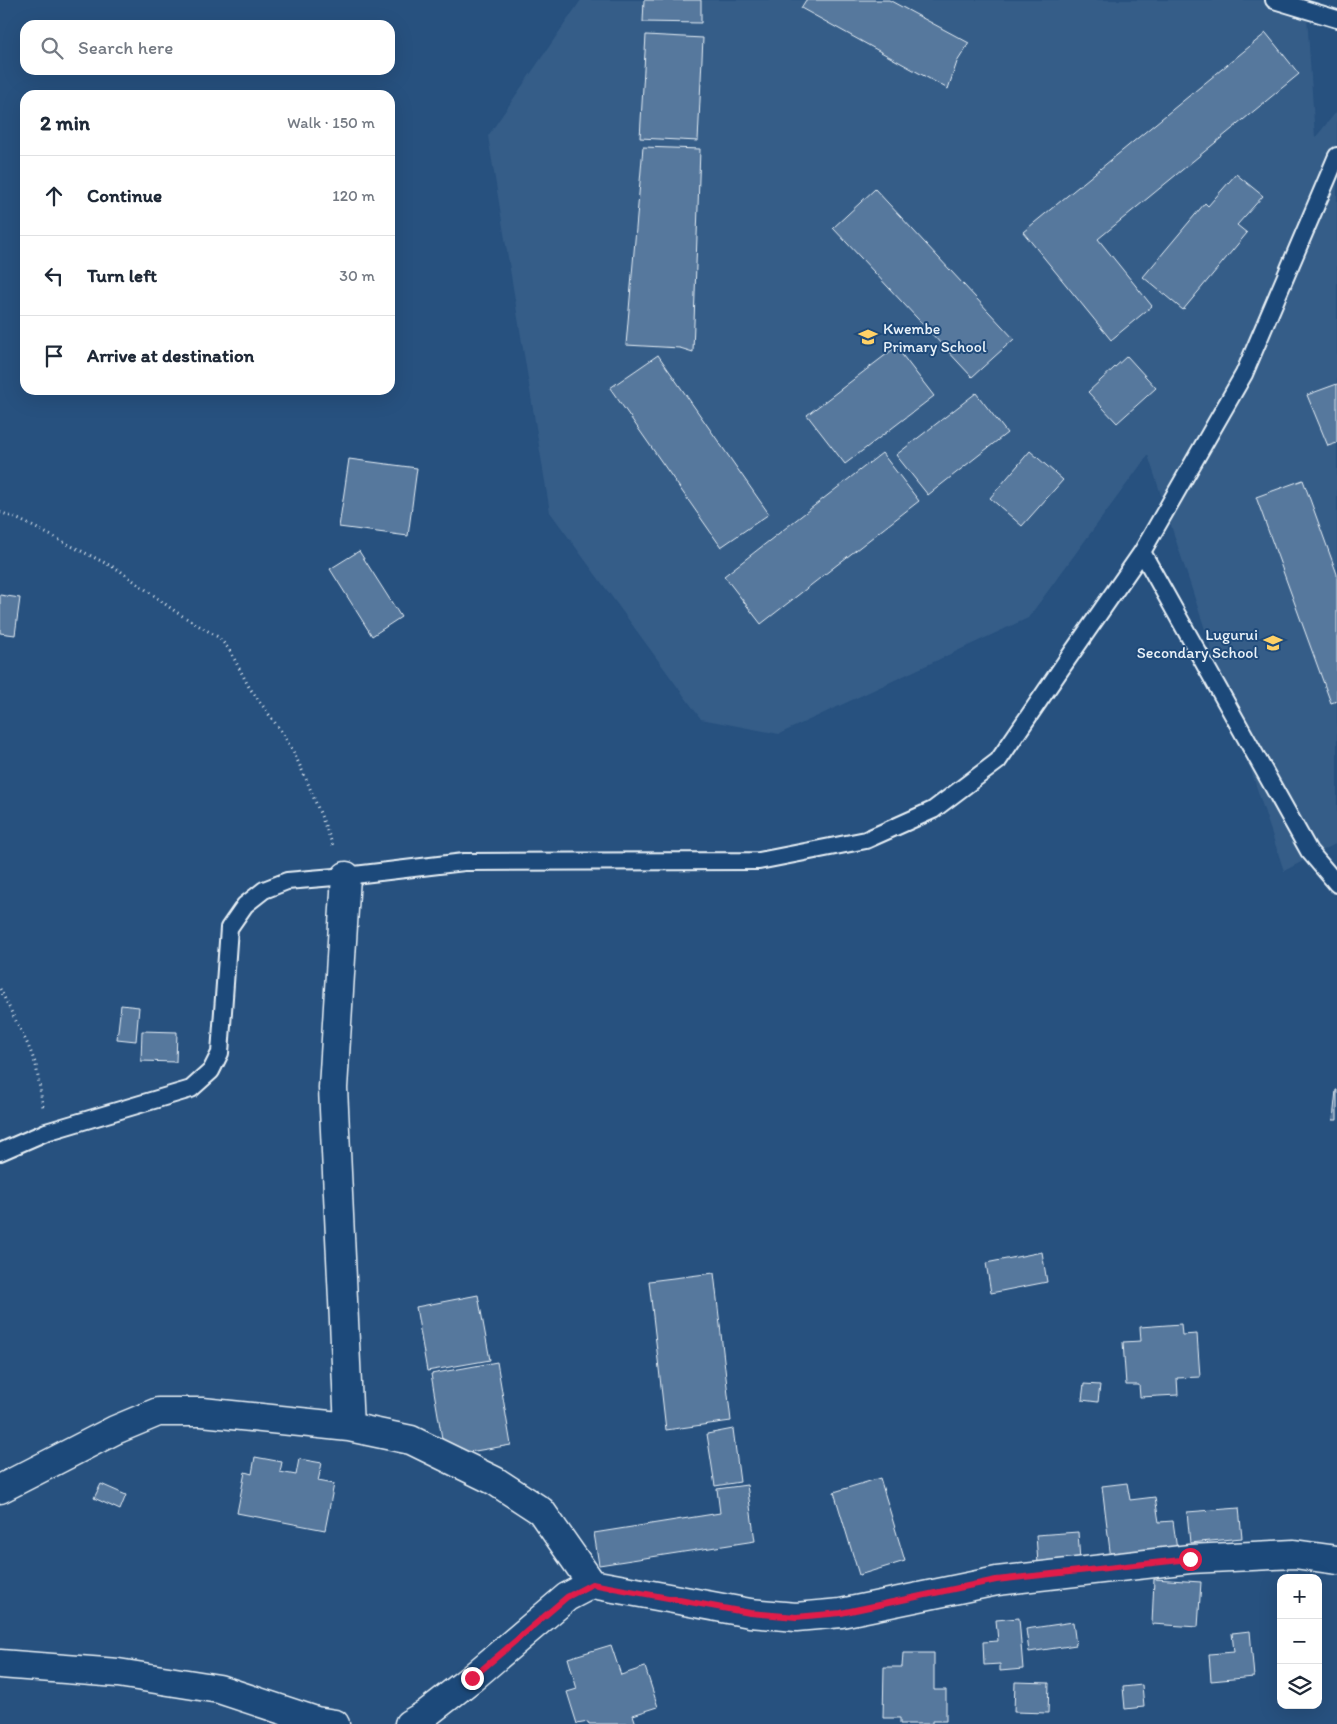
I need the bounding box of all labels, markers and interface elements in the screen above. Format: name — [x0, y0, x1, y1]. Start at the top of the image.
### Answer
search box — [20, 20, 395, 75]
icon: search — [38, 34, 66, 62]
text: Search here — [78, 36, 173, 59]
text: 2 min — [40, 110, 90, 135]
text: Walk · 150 m — [287, 113, 375, 132]
icon: ahead — [40, 182, 68, 210]
text: Continue — [87, 184, 162, 207]
text: 120 m — [332, 186, 375, 205]
icon: left — [40, 262, 68, 290]
text: Turn left — [87, 264, 157, 287]
text: 30 m — [339, 266, 375, 285]
place label: Kwembe Primary School — [883, 319, 987, 356]
school or university icon: Kwembe Primary School — [857, 326, 879, 348]
icon: arrive — [40, 342, 68, 370]
text: Arrive at destination — [87, 344, 254, 367]
place label: Lugurui Secondary School — [1137, 625, 1258, 662]
school or university icon: Lugurui Secondary School — [1262, 632, 1284, 654]
route start — [1179, 1548, 1202, 1571]
map controls — [1277, 1574, 1322, 1709]
button: + — [1277, 1574, 1322, 1619]
button: − — [1277, 1619, 1322, 1664]
button: layers — [1277, 1664, 1322, 1709]
route end — [461, 1667, 484, 1690]

